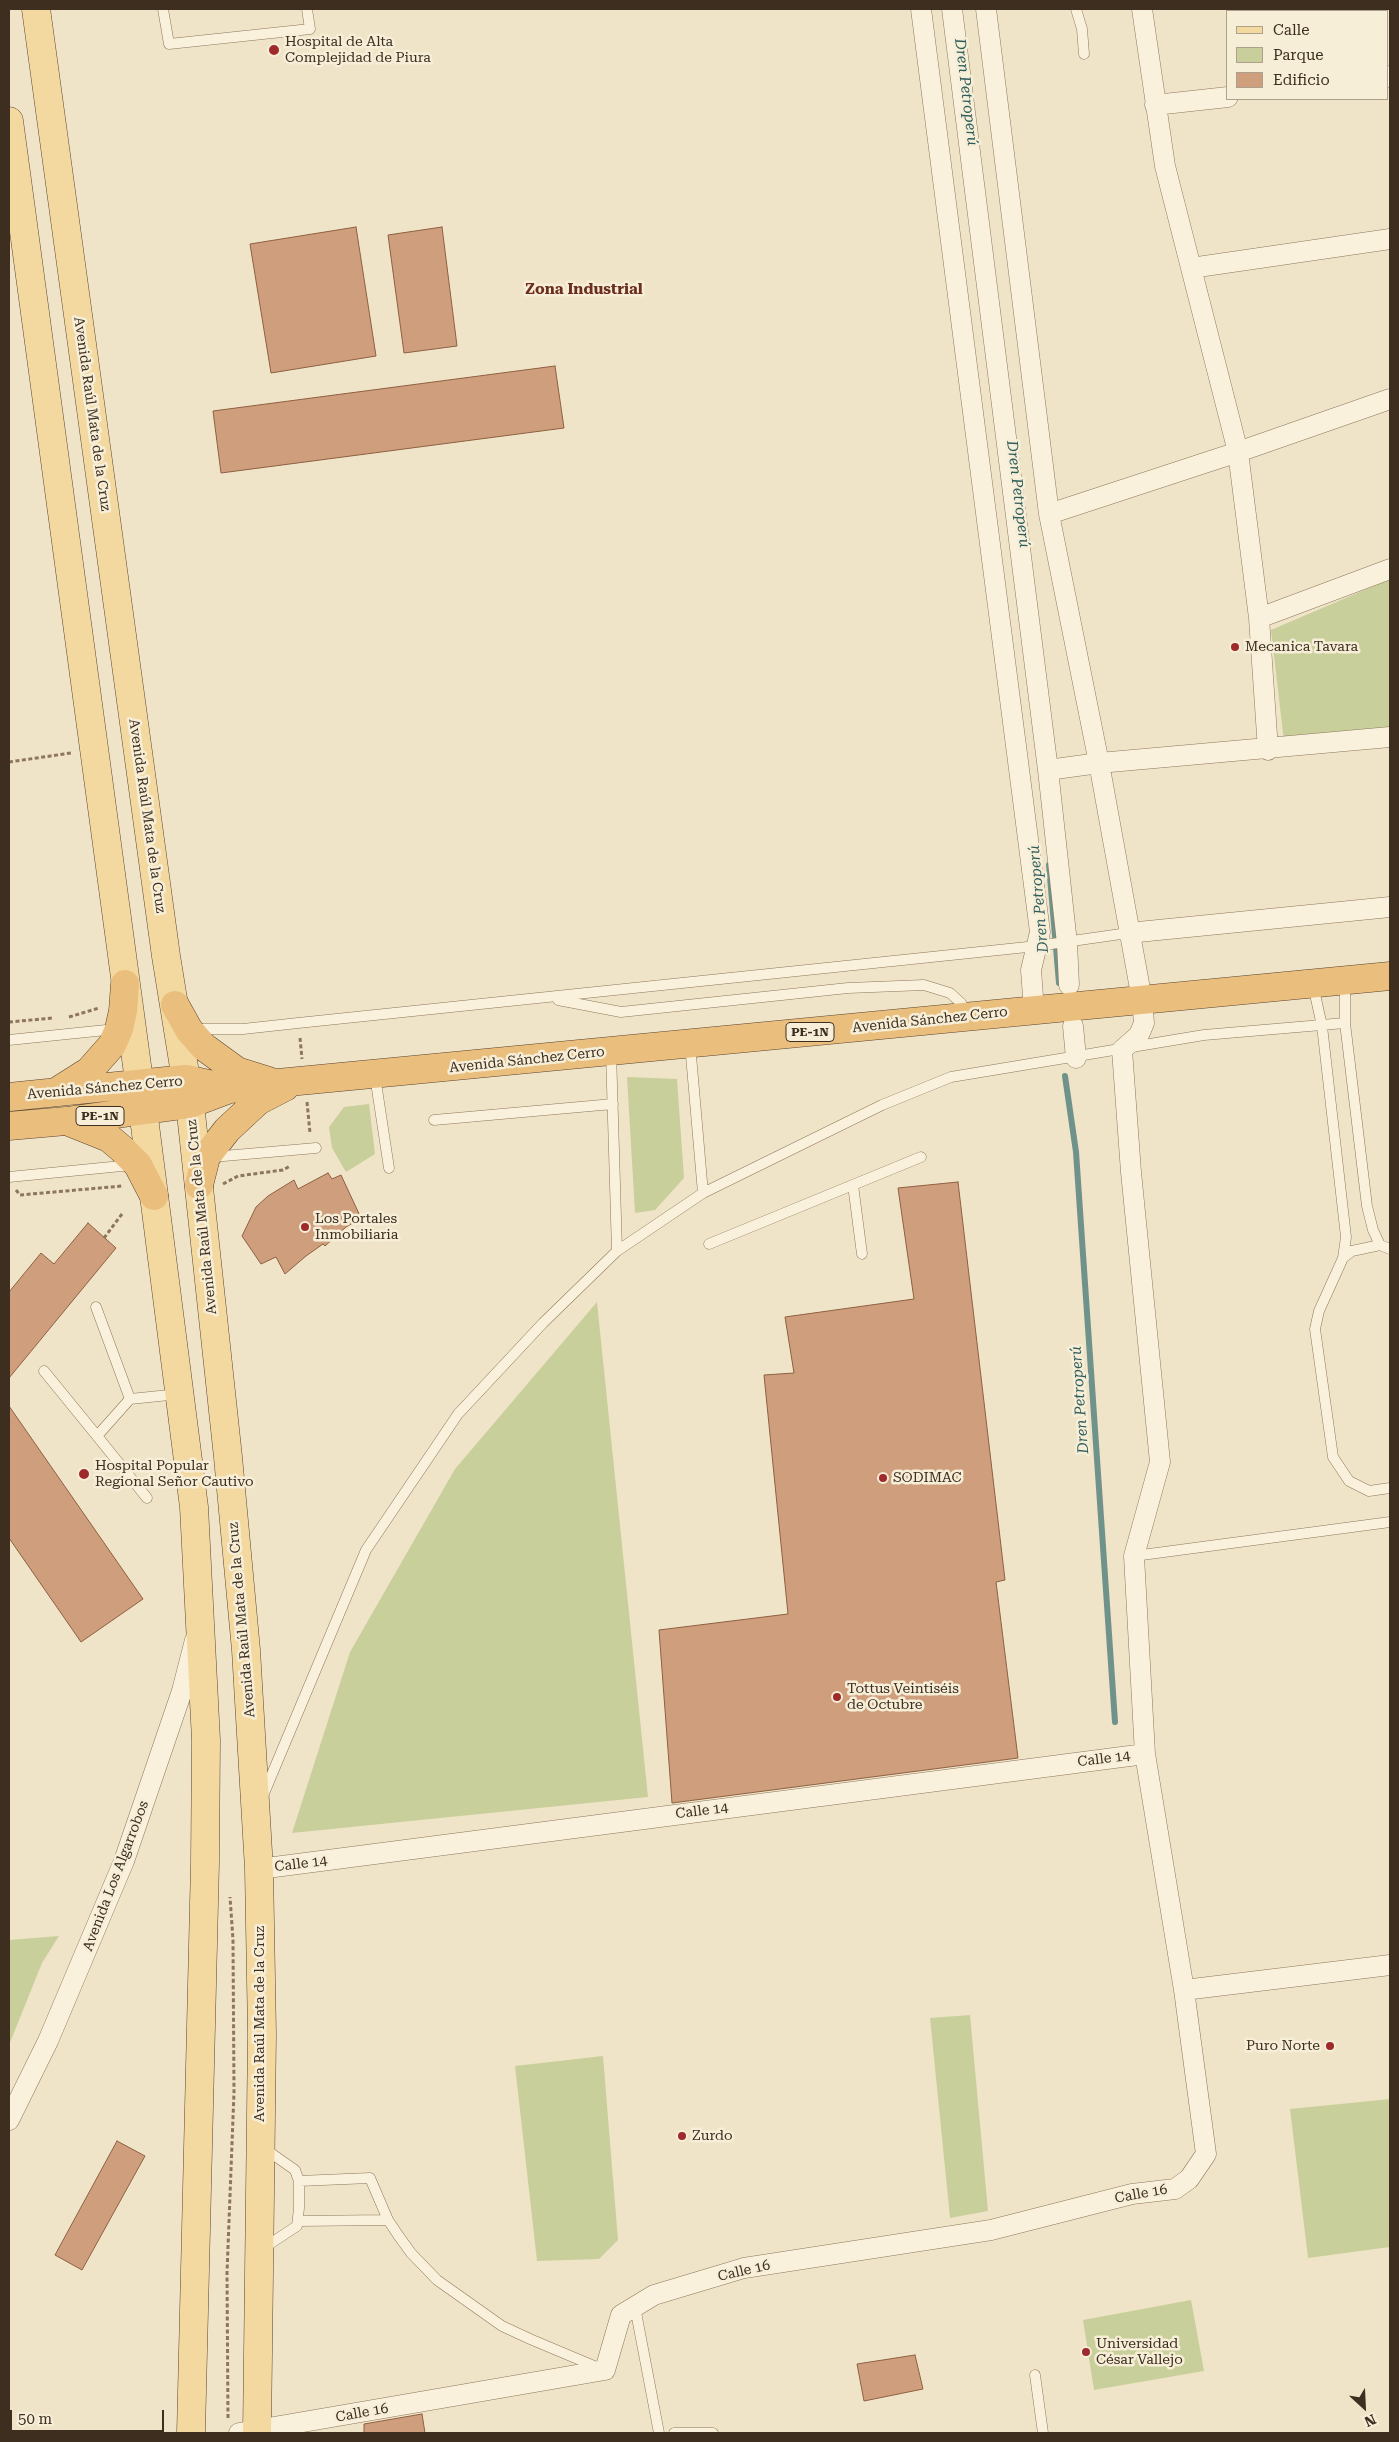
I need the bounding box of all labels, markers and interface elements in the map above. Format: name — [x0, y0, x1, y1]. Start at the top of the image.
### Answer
legend — [1226, 10, 1389, 100]
text: Calle — [1273, 21, 1309, 39]
place label: Hospital de Alta Complejidad de Piura — [285, 34, 431, 66]
water label: Dren Petroperú — [950, 37, 982, 147]
marker: Hospital de Alta Complejidad de Piura — [267, 43, 281, 57]
text: Parque — [1273, 46, 1324, 64]
text: Edificio — [1273, 71, 1330, 89]
district label: Zona Industrial — [525, 281, 643, 299]
street label: Avenida Raúl Mata de la Cruz — [70, 316, 114, 512]
water label: Dren Petroperú — [1002, 439, 1034, 549]
place label: Mecanica Tavara — [1245, 639, 1358, 655]
marker: Mecanica Tavara — [1229, 641, 1241, 653]
street label: Avenida Raúl Mata de la Cruz — [125, 718, 169, 914]
water label: Dren Petroperú — [1025, 844, 1053, 954]
street label: Avenida Sánchez Cerro — [851, 1003, 1009, 1037]
road number: PE-1N — [786, 1022, 834, 1042]
street label: Avenida Sánchez Cerro — [448, 1043, 606, 1077]
street label: Avenida Sánchez Cerro — [26, 1073, 184, 1103]
road number: PE-1N — [76, 1106, 124, 1126]
street label: Avenida Raúl Mata de la Cruz — [183, 1119, 221, 1315]
place label: Los Portales Inmobiliaria — [315, 1211, 398, 1244]
marker: Los Portales Inmobiliaria — [299, 1221, 311, 1233]
water label: Dren Petroperú — [1067, 1346, 1093, 1454]
place label: Hospital Popular Regional Señor Cautivo — [95, 1458, 254, 1490]
marker: Hospital Popular Regional Señor Cautivo — [77, 1467, 91, 1481]
place label: SODIMAC — [893, 1470, 962, 1486]
marker: SODIMAC — [877, 1472, 889, 1484]
street label: Avenida Raúl Mata de la Cruz — [225, 1522, 259, 1718]
place label: Tottus Veintiséis de Octubre — [847, 1681, 959, 1714]
marker: Tottus Veintiséis de Octubre — [831, 1691, 843, 1703]
street label: Calle 14 — [1077, 1747, 1131, 1771]
street label: Avenida Los Algarrobos — [80, 1798, 152, 1954]
street label: Calle 14 — [675, 1799, 729, 1823]
street label: Calle 14 — [274, 1852, 328, 1876]
street label: Avenida Raúl Mata de la Cruz — [252, 1926, 268, 2122]
place label: Puro Norte — [1246, 2038, 1320, 2054]
marker: Puro Norte — [1324, 2040, 1336, 2052]
place label: Zurdo — [692, 2128, 733, 2144]
marker: Zurdo — [676, 2130, 688, 2142]
street label: Calle 16 — [1113, 2181, 1169, 2207]
street label: Calle 16 — [716, 2257, 772, 2285]
place label: Universidad César Vallejo — [1096, 2336, 1183, 2368]
marker: Universidad César Vallejo — [1080, 2346, 1092, 2358]
north arrow — [1339, 2382, 1389, 2432]
scale bar — [12, 2400, 166, 2432]
street label: Calle 16 — [334, 2400, 390, 2426]
text: 50 m — [18, 2410, 52, 2428]
text: N — [1362, 2411, 1379, 2430]

